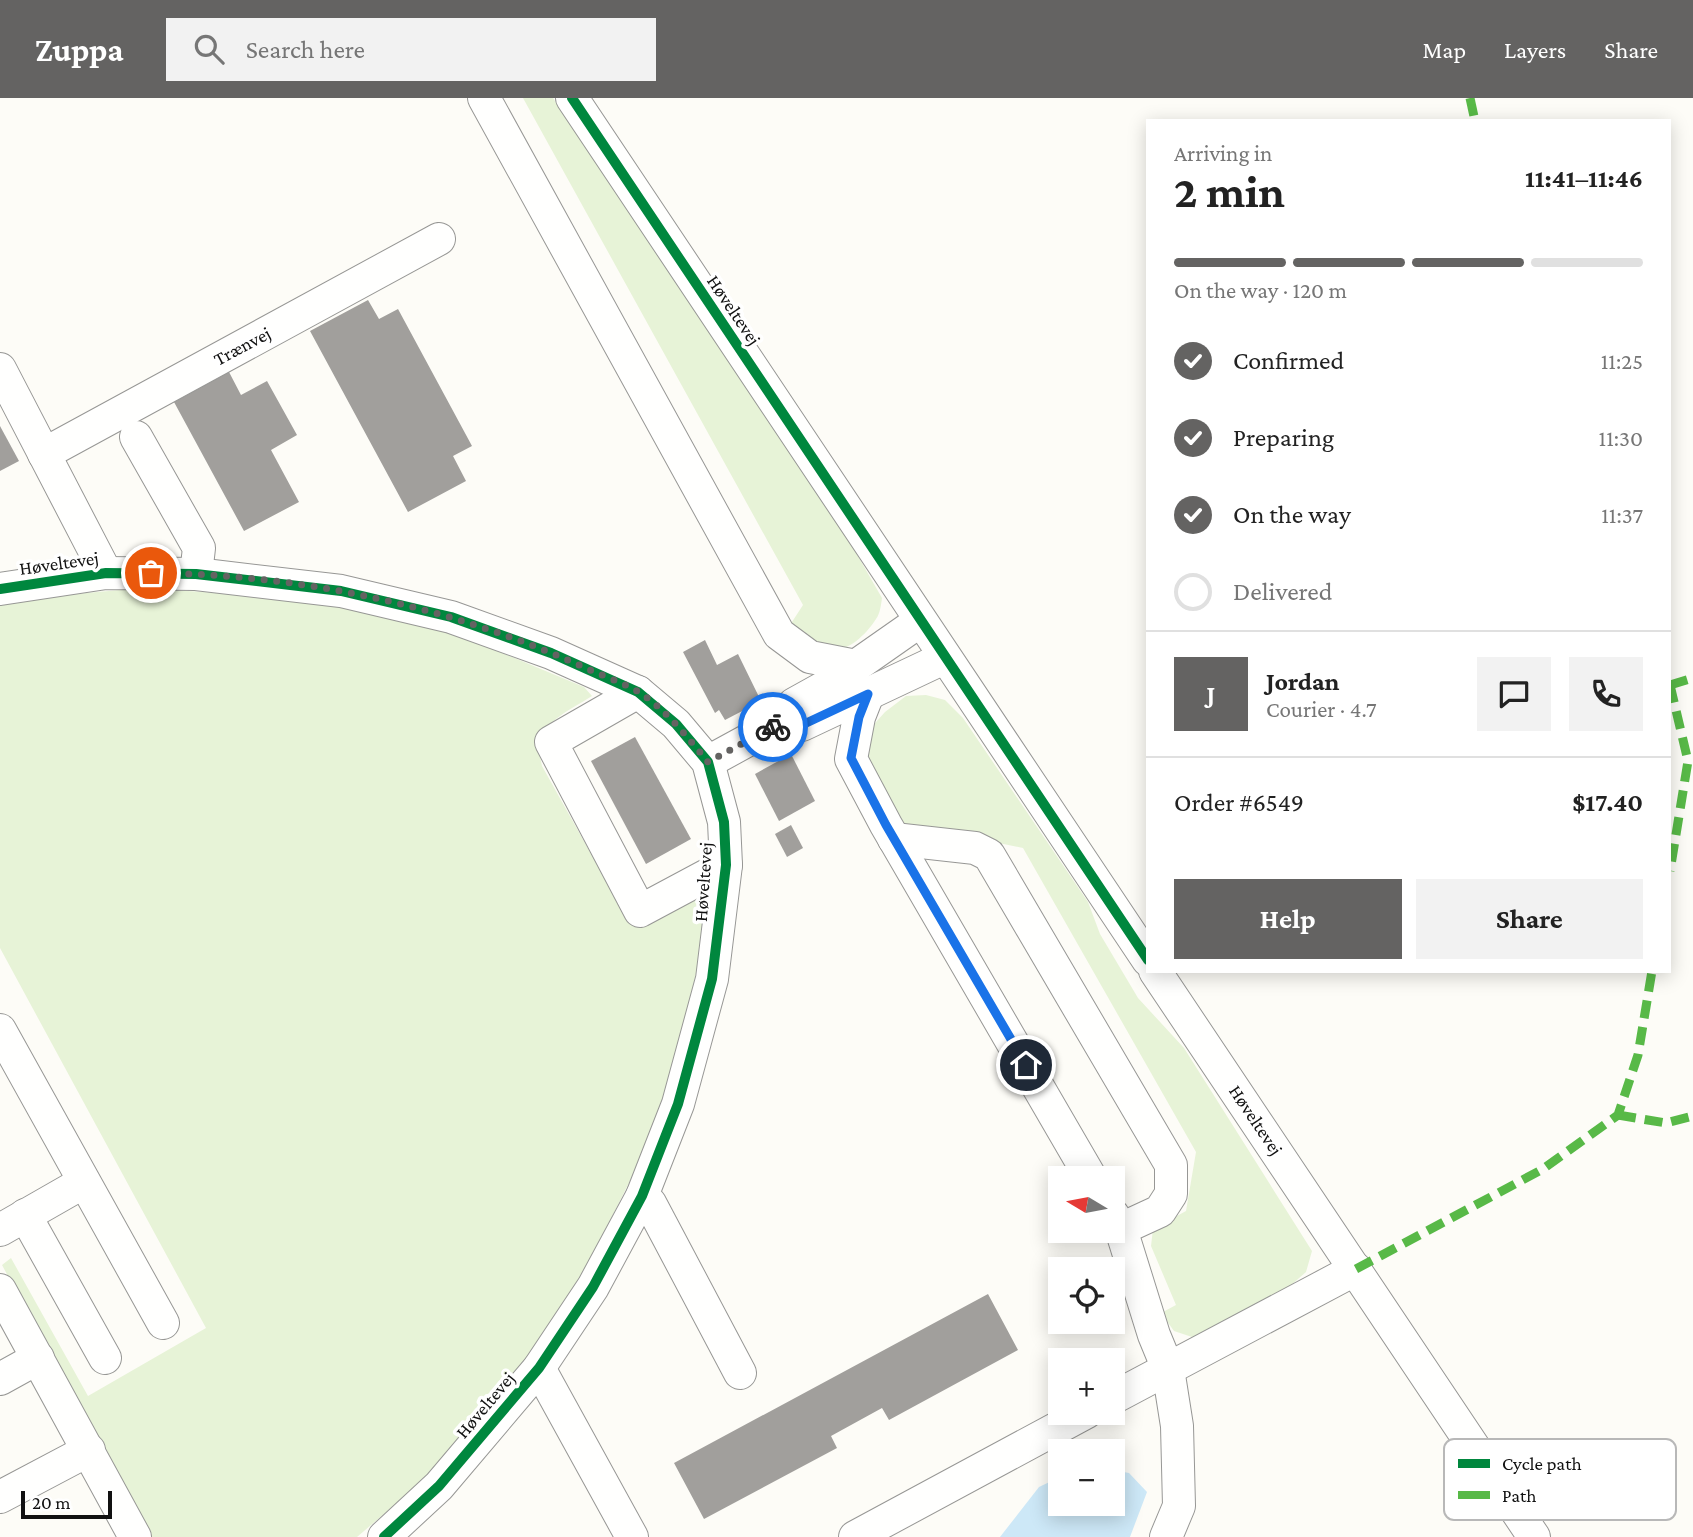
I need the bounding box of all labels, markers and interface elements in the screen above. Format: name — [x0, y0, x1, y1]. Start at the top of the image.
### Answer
search box — [166, 18, 656, 81]
icon: search — [190, 30, 228, 68]
text: Zuppa — [35, 31, 124, 68]
text: Search here — [246, 35, 365, 64]
text: Map — [1422, 36, 1466, 63]
text: Layers — [1504, 36, 1566, 63]
text: Share — [1604, 36, 1658, 63]
text: Arriving in — [1174, 140, 1272, 166]
text: 11:41–11:46 — [1525, 164, 1643, 193]
text: 2 min — [1174, 166, 1285, 217]
street label: Høveltevej — [702, 271, 765, 350]
text: On the way · 120 m — [1174, 277, 1347, 303]
street label: Trænvej — [210, 322, 275, 371]
icon: check — [1174, 342, 1212, 380]
text: Confirmed — [1233, 346, 1344, 375]
text: 11:25 — [1601, 348, 1643, 374]
icon: check — [1174, 419, 1212, 457]
text: Preparing — [1233, 423, 1334, 452]
text: 11:30 — [1599, 425, 1643, 451]
icon: check — [1174, 496, 1212, 534]
text: On the way — [1233, 500, 1351, 529]
text: 11:37 — [1601, 502, 1643, 528]
pin — [121, 543, 181, 603]
street label: Høveltevej — [18, 547, 100, 580]
icon: bag — [132, 554, 170, 592]
text: Delivered — [1233, 577, 1332, 606]
button: chat — [1477, 657, 1551, 731]
button: phone — [1569, 657, 1643, 731]
text: Jordan — [1266, 667, 1340, 696]
text: J — [1207, 680, 1215, 709]
courier — [738, 692, 808, 762]
text: Courier · 4.7 — [1266, 696, 1377, 722]
icon: bike — [754, 708, 792, 746]
text: Order #6549 — [1174, 788, 1304, 817]
text: $17.40 — [1572, 788, 1643, 817]
street label: Høveltevej — [690, 841, 717, 923]
button: Help — [1174, 879, 1402, 959]
button: Share — [1416, 879, 1643, 959]
pin — [996, 1035, 1056, 1095]
icon: home — [1007, 1046, 1045, 1084]
street label: Høveltevej — [1224, 1081, 1287, 1160]
north arrow — [1048, 1166, 1125, 1242]
map controls — [1048, 1166, 1125, 1516]
button: locate — [1048, 1257, 1125, 1334]
button: + — [1048, 1348, 1125, 1425]
street label: Høveltevej — [451, 1368, 519, 1443]
button: − — [1048, 1439, 1125, 1516]
legend — [1444, 1439, 1676, 1520]
text: Cycle path — [1502, 1453, 1582, 1474]
text: Path — [1502, 1485, 1537, 1506]
scale bar — [21, 1488, 112, 1520]
text: 20 m — [32, 1492, 71, 1513]

